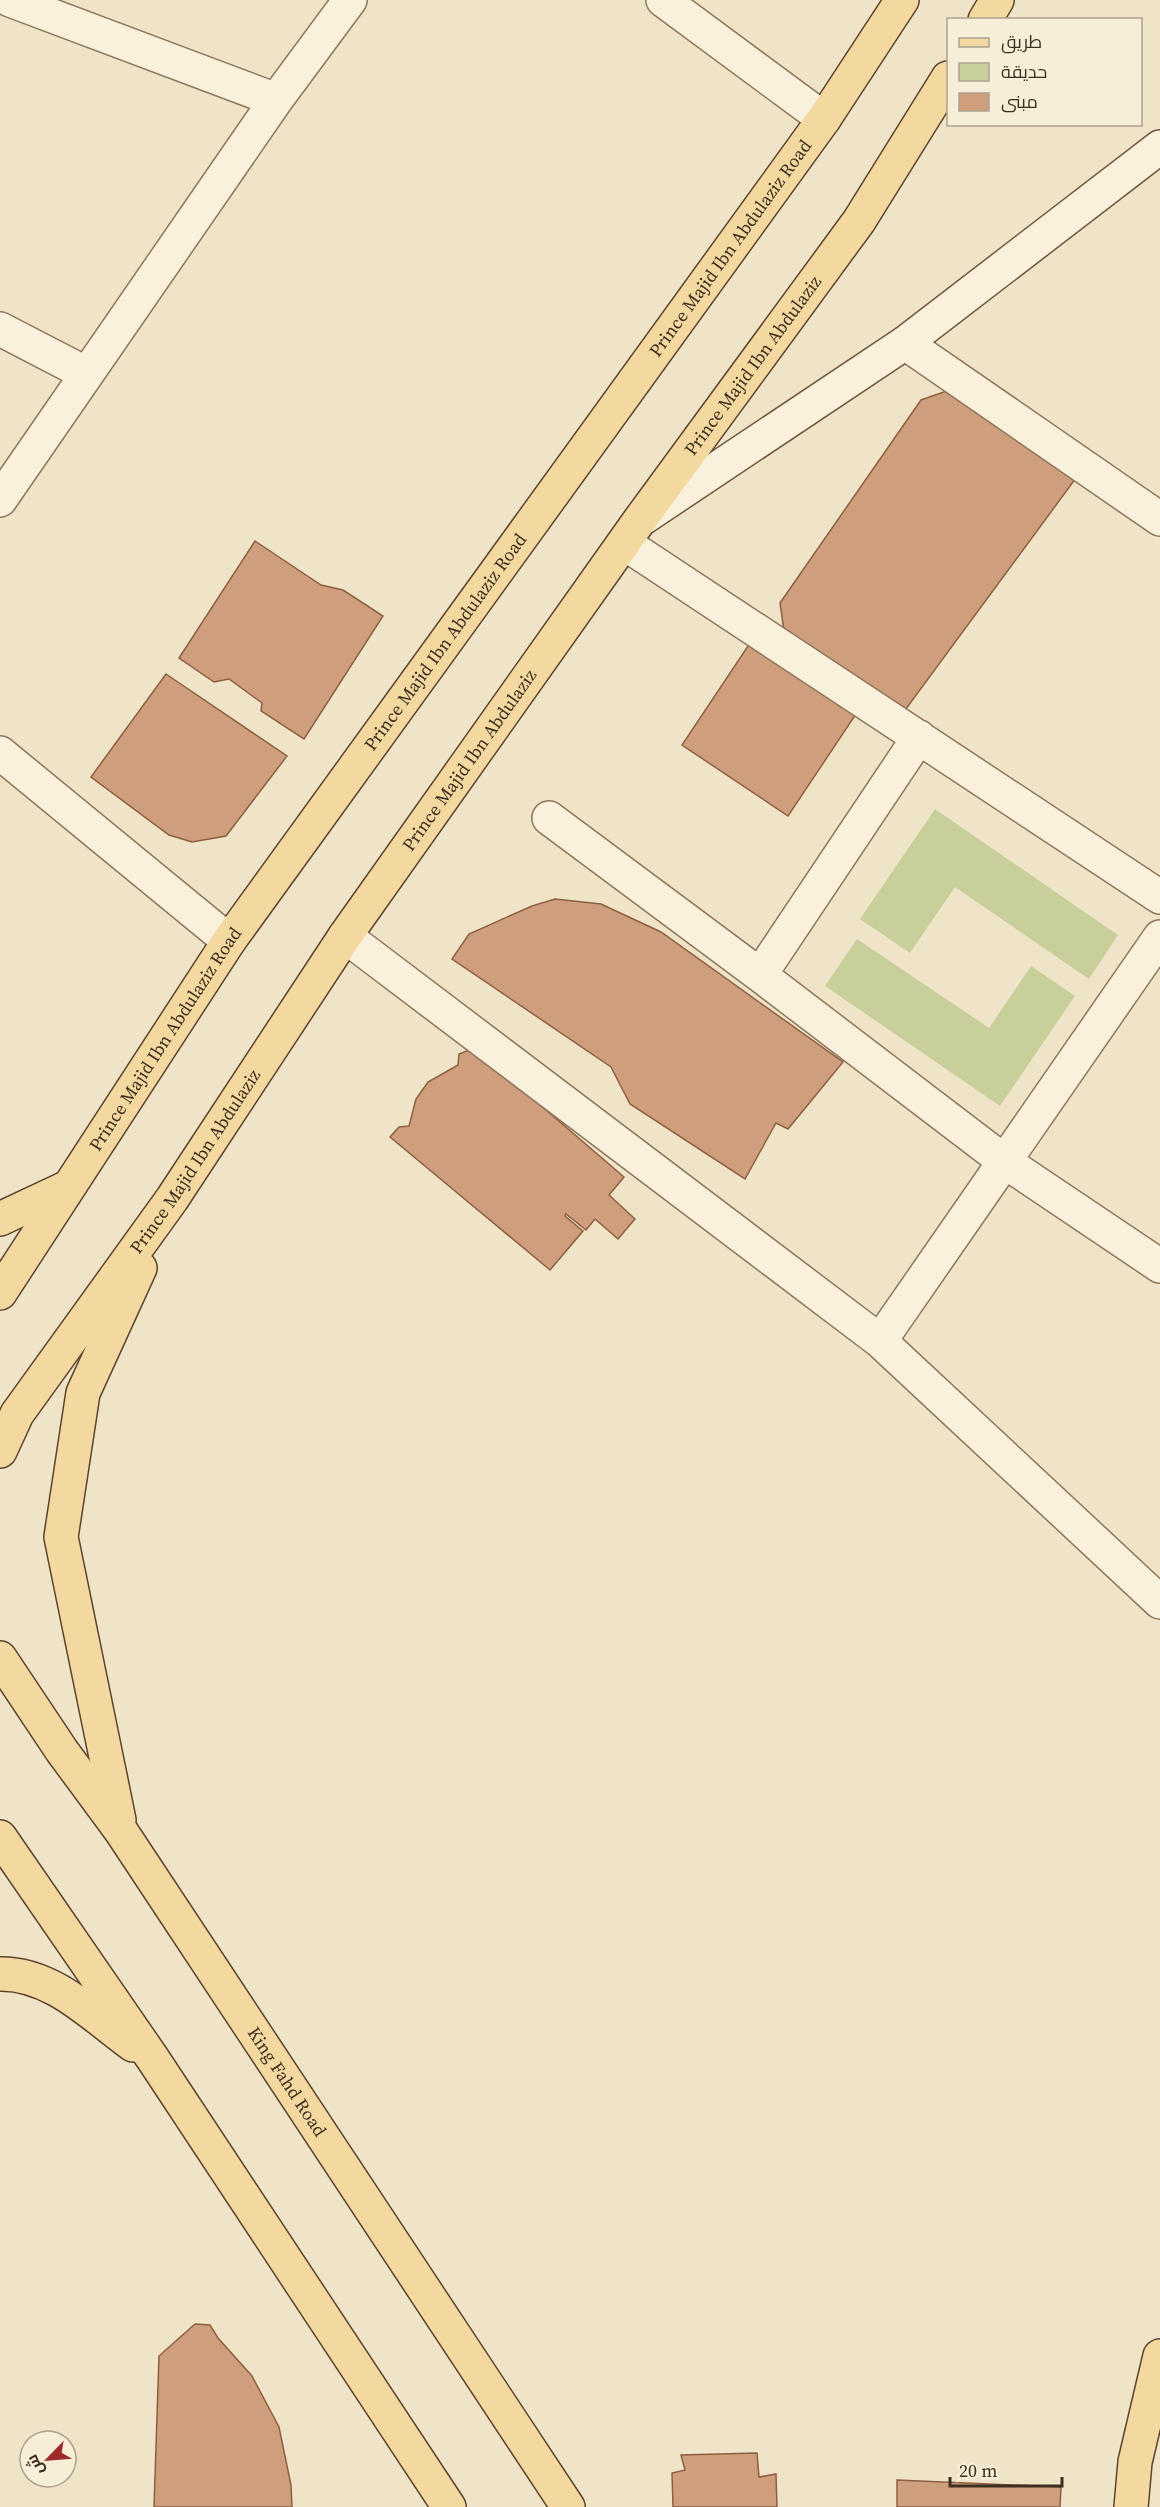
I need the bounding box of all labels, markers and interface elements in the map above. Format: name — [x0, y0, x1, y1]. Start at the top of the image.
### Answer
legend — [947, 18, 1142, 126]
text: طريق — [1001, 29, 1042, 54]
text: حديقة — [1001, 59, 1047, 84]
text: مبنى — [1001, 89, 1038, 114]
street label: Prince Majid Ibn Abdulaziz Road — [643, 134, 817, 362]
street label: Prince Majid Ibn Abdulaziz — [678, 270, 827, 460]
street label: Prince Majid Ibn Abdulaziz Road — [358, 528, 532, 755]
street label: Prince Majid Ibn Abdulaziz — [396, 664, 542, 856]
street label: Prince Majid Ibn Abdulaziz Road — [83, 922, 247, 1156]
street label: Prince Majid Ibn Abdulaziz — [124, 1064, 266, 1258]
street label: King Fahd Road — [242, 2022, 333, 2141]
north arrow — [18, 2429, 78, 2489]
scale bar — [950, 2450, 1062, 2488]
text: ش — [20, 2451, 49, 2479]
text: 20 m — [959, 2458, 997, 2483]

